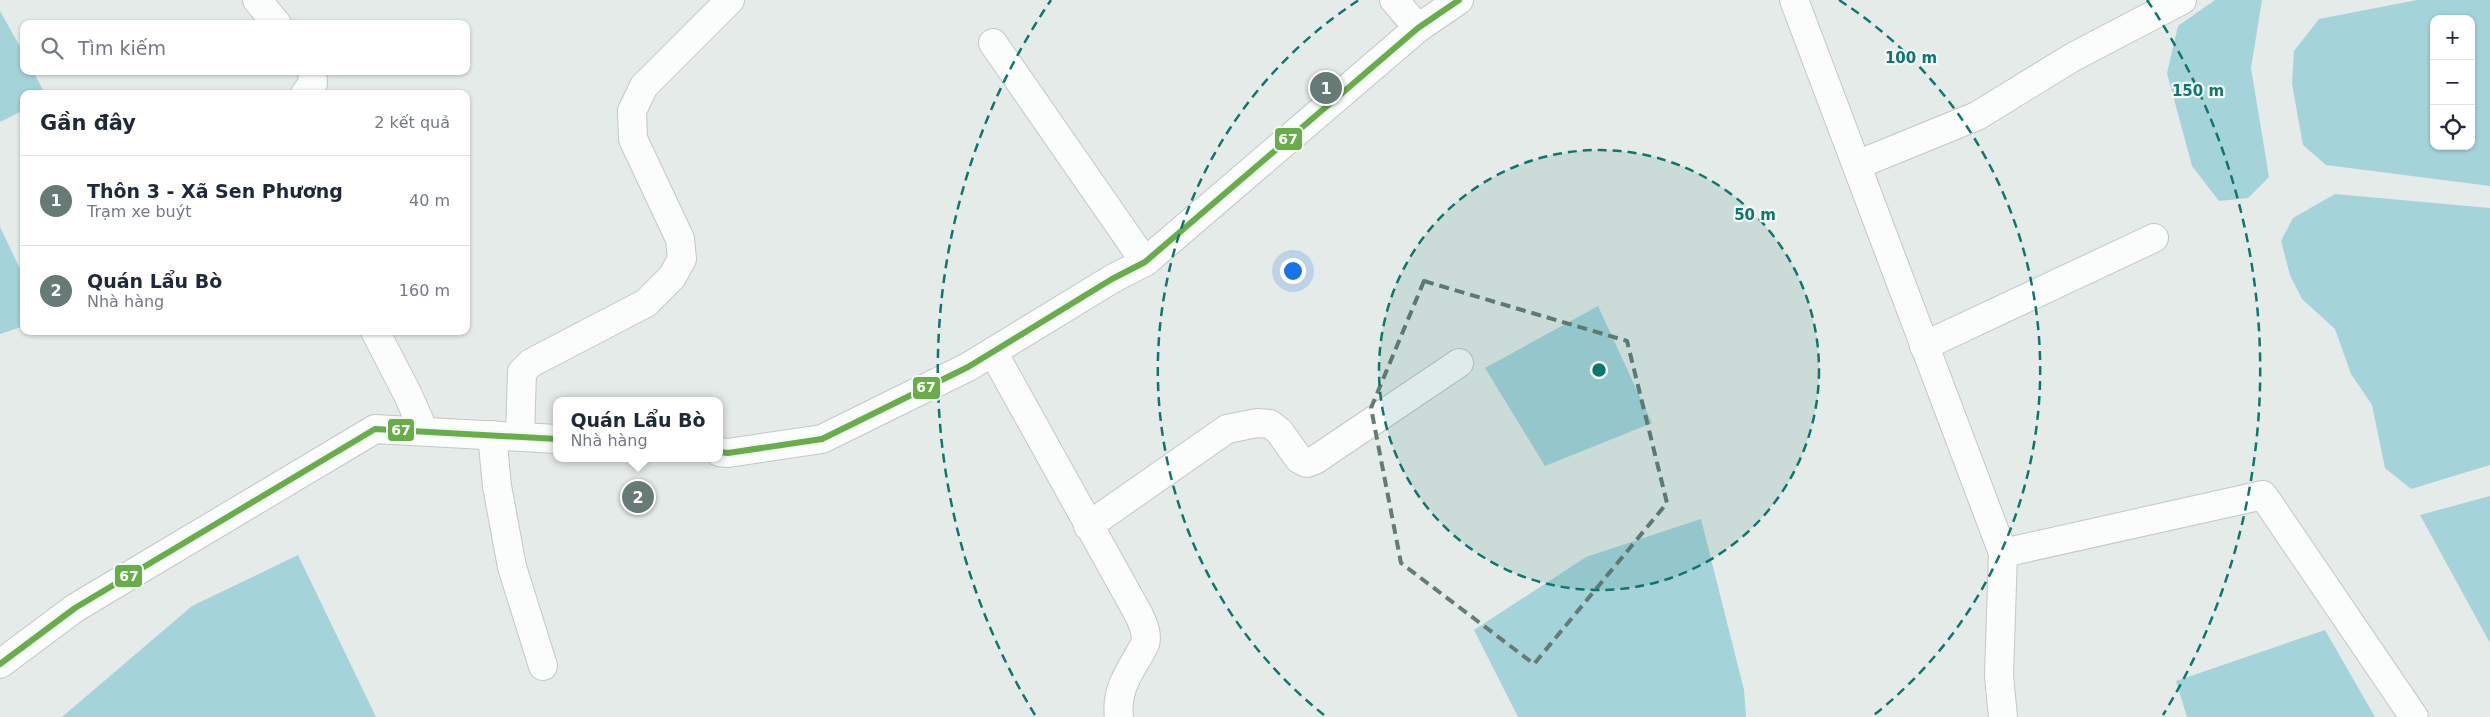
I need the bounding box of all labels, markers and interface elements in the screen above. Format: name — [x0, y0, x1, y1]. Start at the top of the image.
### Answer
map controls — [2430, 15, 2475, 150]
button: + — [2430, 15, 2475, 60]
search box — [20, 20, 470, 75]
icon: search — [38, 34, 66, 62]
text: Tìm kiếm — [78, 37, 166, 59]
text: 100 m — [1885, 49, 1937, 67]
button: − — [2430, 60, 2475, 105]
pin: 1 — [1310, 69, 1342, 107]
text: 150 m — [2172, 82, 2224, 100]
button: locate — [2430, 105, 2475, 150]
text: Gần đây — [40, 111, 136, 135]
text: 2 kết quả — [374, 113, 450, 132]
line badge: 67 — [1274, 127, 1303, 151]
text: 67 — [1278, 131, 1298, 147]
text: Thôn 3 - Xã Sen Phương — [87, 180, 343, 202]
text: 1 — [50, 191, 62, 210]
text: 40 m — [409, 191, 450, 210]
text: Trạm xe buýt — [87, 202, 191, 221]
text: 50 m — [1734, 206, 1776, 224]
your location — [1280, 258, 1306, 284]
text: Quán Lẩu Bò — [87, 270, 222, 292]
text: 2 — [50, 281, 62, 300]
text: 160 m — [399, 281, 450, 300]
text: Nhà hàng — [87, 292, 164, 311]
centre of rings — [1590, 361, 1608, 379]
line badge: 67 — [912, 376, 941, 400]
text: 67 — [916, 379, 936, 395]
popup — [553, 397, 723, 462]
text: Quán Lẩu Bò — [570, 409, 706, 431]
line badge: 67 — [387, 418, 415, 442]
text: 67 — [391, 422, 411, 438]
text: Nhà hàng — [570, 431, 648, 450]
pin: 2 — [622, 478, 654, 516]
line badge: 67 — [114, 564, 143, 588]
text: 67 — [119, 568, 139, 584]

